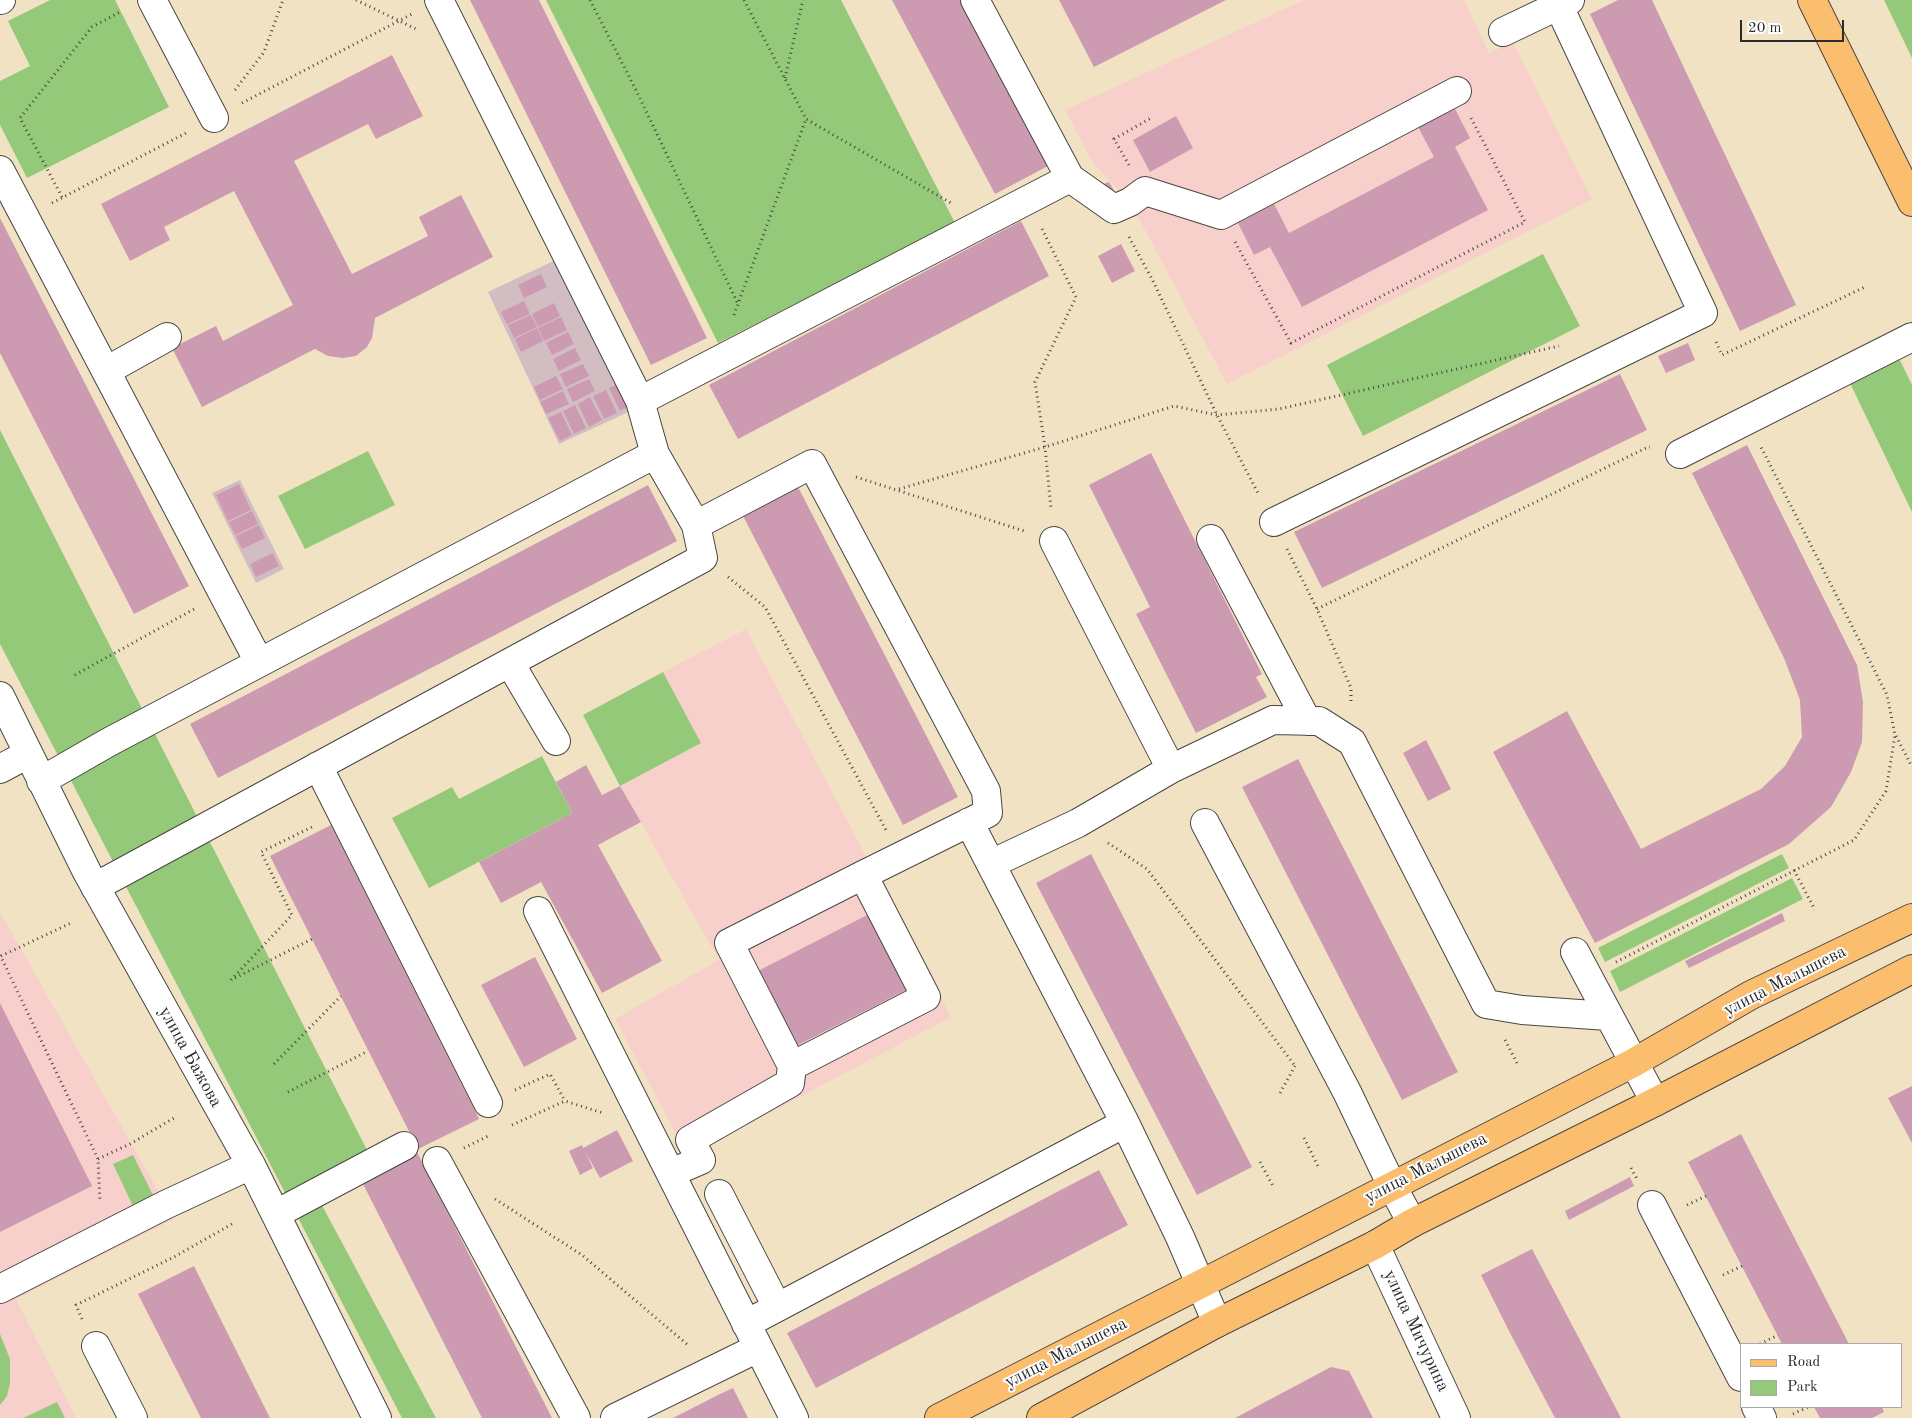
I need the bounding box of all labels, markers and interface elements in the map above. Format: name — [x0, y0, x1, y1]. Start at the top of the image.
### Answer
scale bar — [1742, 10, 1846, 42]
text: 20 m — [1748, 21, 1782, 36]
street label: улица Малышева — [1720, 941, 1850, 1021]
street label: улица Бажова — [153, 1003, 227, 1111]
street label: улица Малышева — [1361, 1128, 1491, 1208]
street label: улица Мичурина — [1378, 1267, 1454, 1395]
street label: улица Малышева — [1001, 1313, 1131, 1393]
legend — [1740, 1343, 1902, 1408]
text: Road — [1787, 1355, 1820, 1370]
text: Park — [1787, 1380, 1818, 1395]

